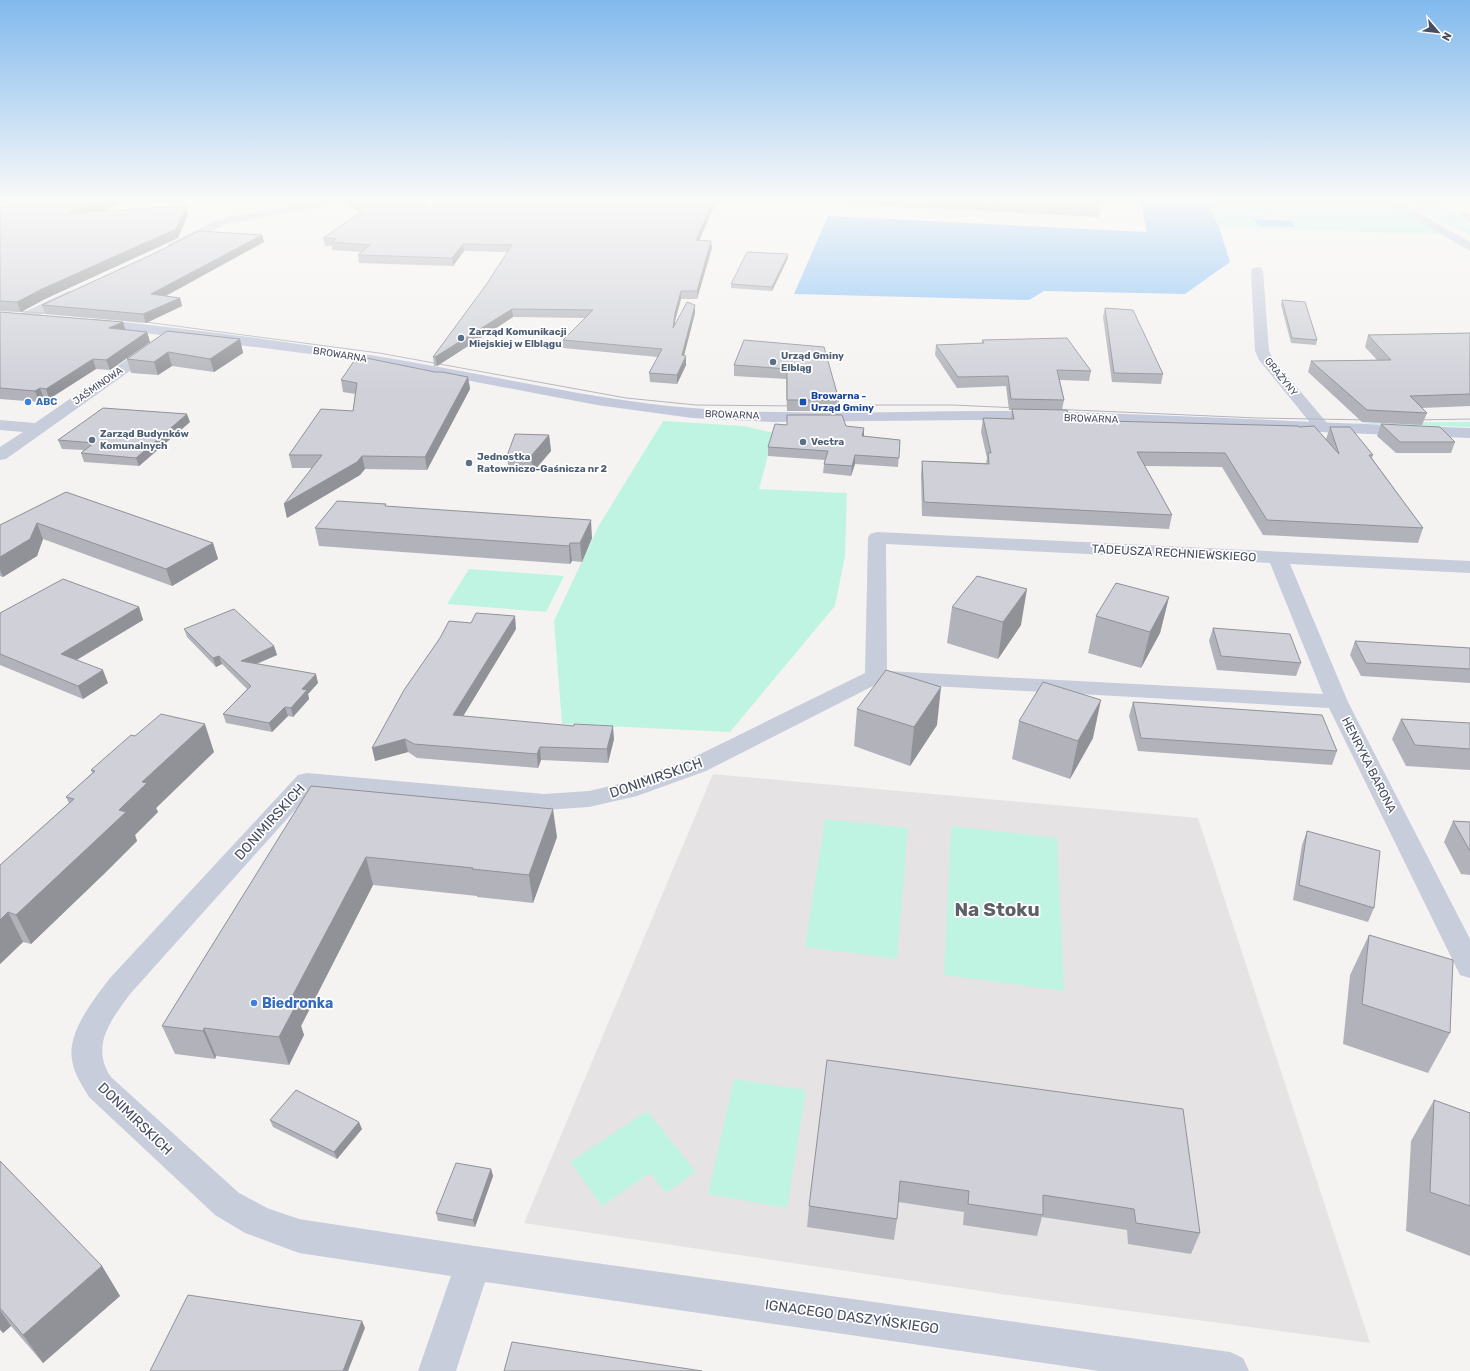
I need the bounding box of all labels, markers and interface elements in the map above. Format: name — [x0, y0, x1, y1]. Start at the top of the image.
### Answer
north arrow — [1418, 12, 1458, 52]
text: N — [1439, 30, 1454, 43]
place label: Zarząd Komunikacji Miejskiej w Elblągu — [469, 326, 567, 350]
marker: Zarząd Komunikacji Miejskiej w Elblągu — [456, 333, 466, 343]
street label: BROWARNA — [312, 345, 368, 365]
place label: Urząd Gminy Elbląg — [781, 350, 844, 374]
street label: GRAŻYNY — [1262, 355, 1300, 399]
marker: Urząd Gminy Elbląg — [768, 357, 778, 367]
street label: JAŚMINOWA — [71, 364, 125, 407]
place label: Browarna - Urząd Gminy — [811, 390, 874, 414]
place label: ABC — [36, 396, 57, 408]
marker: ABC — [23, 397, 33, 407]
marker: Browarna - Urząd Gminy — [798, 397, 808, 407]
street label: BROWARNA — [705, 408, 760, 422]
street label: BROWARNA — [1064, 412, 1119, 426]
place label: Zarząd Budynków Komunalnych — [100, 428, 190, 452]
marker: Zarząd Budynków Komunalnych — [87, 435, 97, 445]
place label: Vectra — [811, 436, 844, 448]
marker: Vectra — [798, 437, 808, 447]
place label: Jednostka Ratowniczo-Gaśnicza nr 2 — [477, 451, 608, 475]
marker: Jednostka Ratowniczo-Gaśnicza nr 2 — [464, 458, 474, 468]
street label: TADEUSZA RECHNIEWSKIEGO — [1091, 542, 1257, 564]
street label: HENRYKA BARONA — [1339, 715, 1399, 815]
street label: DONIMIRSKICH — [607, 754, 705, 802]
street label: DONIMIRSKICH — [231, 780, 309, 864]
district label: Na Stoku — [954, 898, 1040, 921]
place label: Biedronka — [262, 995, 333, 1012]
marker: Biedronka — [249, 998, 259, 1008]
street label: DONIMIRSKICH — [94, 1079, 176, 1159]
street label: IGNACEGO DASZYŃSKIEGO — [764, 1295, 940, 1338]

